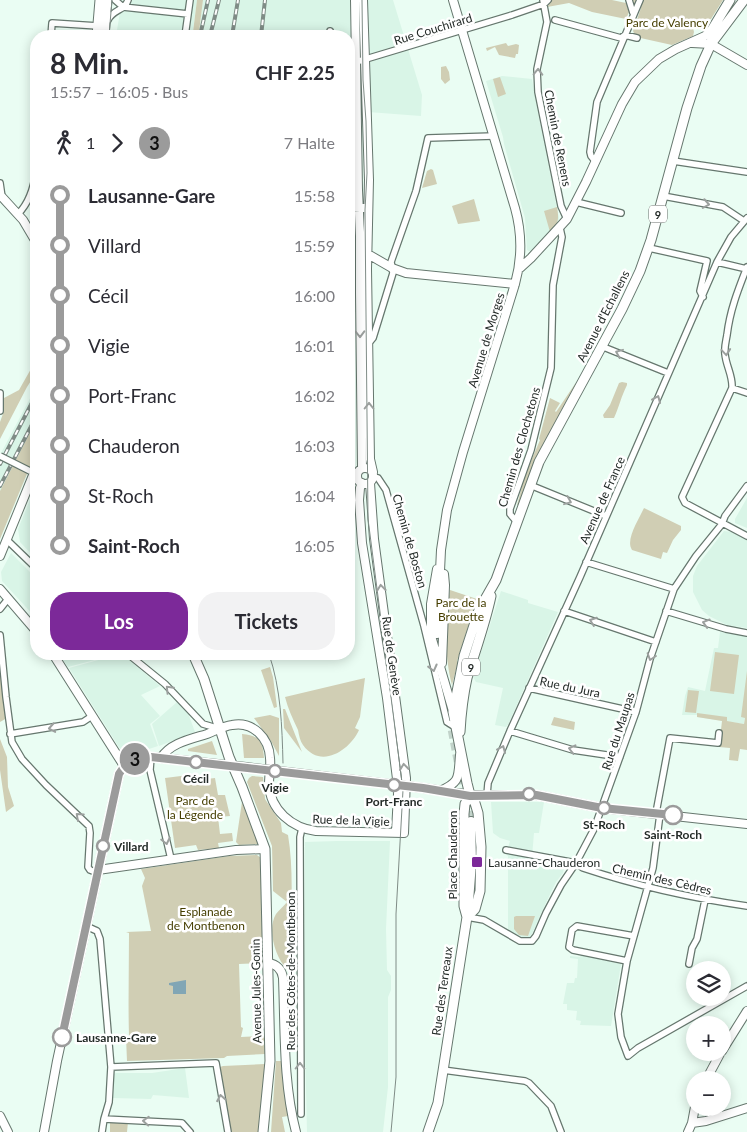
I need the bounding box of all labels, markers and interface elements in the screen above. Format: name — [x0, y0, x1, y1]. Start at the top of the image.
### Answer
street label: Rue Couchirard — [392, 10, 474, 48]
park label: Parc de Valency — [626, 15, 709, 30]
text: 8 Min. — [50, 46, 129, 80]
text: CHF 2.25 — [255, 61, 335, 84]
one-way arrow — [533, 68, 543, 76]
text: 15:57 – 16:05 · Bus — [50, 82, 188, 101]
street label: Chemin de Renens — [541, 88, 575, 188]
icon: walk — [50, 129, 78, 157]
icon: forward — [103, 129, 131, 157]
text: 3 — [149, 132, 160, 154]
text: 1 — [86, 133, 95, 152]
text: 7 Halte — [284, 133, 335, 152]
text: Lausanne-Gare — [88, 184, 215, 207]
text: 15:58 — [294, 186, 335, 205]
one-way arrow — [701, 198, 710, 208]
road number: 9 — [649, 205, 667, 222]
text: Villard — [88, 234, 141, 257]
text: 15:59 — [294, 236, 335, 255]
street label: Avenue d'Echallens — [573, 268, 633, 364]
text: Cécil — [88, 284, 129, 307]
text: 16:00 — [294, 286, 335, 305]
street label: Avenue de Morges — [464, 291, 508, 389]
one-way arrow — [355, 330, 365, 338]
text: Vigie — [88, 334, 130, 357]
text: 16:01 — [294, 336, 335, 355]
one-way arrow — [615, 349, 623, 359]
one-way arrow — [720, 349, 731, 357]
text: Port-Franc — [88, 384, 176, 407]
street label: Chemin des Clochetons — [495, 385, 543, 509]
text: 16:02 — [294, 386, 335, 405]
one-way arrow — [651, 395, 661, 404]
one-way arrow — [364, 402, 374, 410]
text: Chauderon — [88, 434, 180, 457]
text: 16:03 — [294, 436, 335, 455]
street label: Avenue de France — [576, 454, 628, 546]
text: St-Roch — [88, 484, 153, 507]
text: 16:04 — [294, 486, 335, 505]
street label: Chemin de Boston — [389, 492, 431, 590]
one-way arrow — [563, 495, 572, 505]
text: Saint-Roch — [88, 534, 180, 557]
text: 16:05 — [294, 536, 335, 555]
one-way arrow — [376, 584, 387, 592]
button: Los — [50, 592, 188, 650]
button: Tickets — [198, 592, 335, 650]
park label: Parc de la Brouette — [436, 595, 486, 624]
street label: Rue de Genève — [379, 615, 405, 697]
one-way arrow — [589, 617, 598, 627]
one-way arrow — [703, 618, 711, 628]
one-way arrow — [647, 652, 657, 661]
road number: 9 — [462, 659, 480, 676]
one-way arrow — [427, 663, 438, 672]
street label: Rue du Jura — [538, 673, 602, 701]
one-way arrow — [166, 686, 175, 695]
street label: Rue du Maupas — [598, 690, 638, 772]
one-way arrow — [48, 722, 57, 732]
line badge: 3 — [119, 743, 151, 775]
one-way arrow — [567, 744, 576, 755]
one-way arrow — [496, 745, 507, 754]
text: 3 — [130, 748, 140, 770]
marker: Cécil — [189, 755, 203, 769]
one-way arrow — [399, 762, 410, 770]
marker: Vigie — [268, 764, 282, 778]
place label: Cécil — [183, 771, 209, 786]
marker: Port-Franc — [387, 778, 401, 792]
place label: Vigie — [260, 780, 289, 795]
unlabelled marker — [522, 787, 536, 801]
park label: Parc de la Légende — [167, 793, 223, 822]
place label: Port-Franc — [366, 794, 423, 809]
marker: St-Roch — [597, 801, 611, 815]
marker: Saint-Roch — [663, 805, 683, 825]
street label: Place Chauderon — [445, 810, 460, 900]
street label: Rue de la Vigie — [312, 811, 390, 829]
one-way arrow — [75, 813, 84, 822]
place label: St-Roch — [583, 817, 625, 832]
place label: Saint-Roch — [644, 827, 702, 842]
one-way arrow — [160, 837, 171, 846]
marker: Villard — [96, 839, 110, 853]
place label: Villard — [113, 839, 149, 854]
marker: Lausanne-Chauderon — [470, 855, 484, 869]
place label: Lausanne-Chauderon — [488, 855, 600, 870]
street label: Chemin des Cèdres — [611, 860, 713, 898]
street label: Rue des Côtes-de-Montbenon — [283, 892, 298, 1051]
park label: Esplanade de Montbenon — [167, 904, 245, 933]
street label: Avenue Jules-Gonin — [248, 939, 264, 1043]
street label: Rue des Terreaux — [428, 945, 456, 1036]
map controls — [686, 961, 731, 1116]
button: layers — [686, 961, 731, 1006]
button: + — [686, 1016, 731, 1061]
marker: Lausanne-Gare — [52, 1027, 72, 1047]
place label: Lausanne-Gare — [76, 1030, 157, 1045]
one-way arrow — [295, 1061, 306, 1069]
button: − — [686, 1071, 731, 1116]
one-way arrow — [217, 1093, 227, 1102]
one-way arrow — [141, 1116, 149, 1127]

